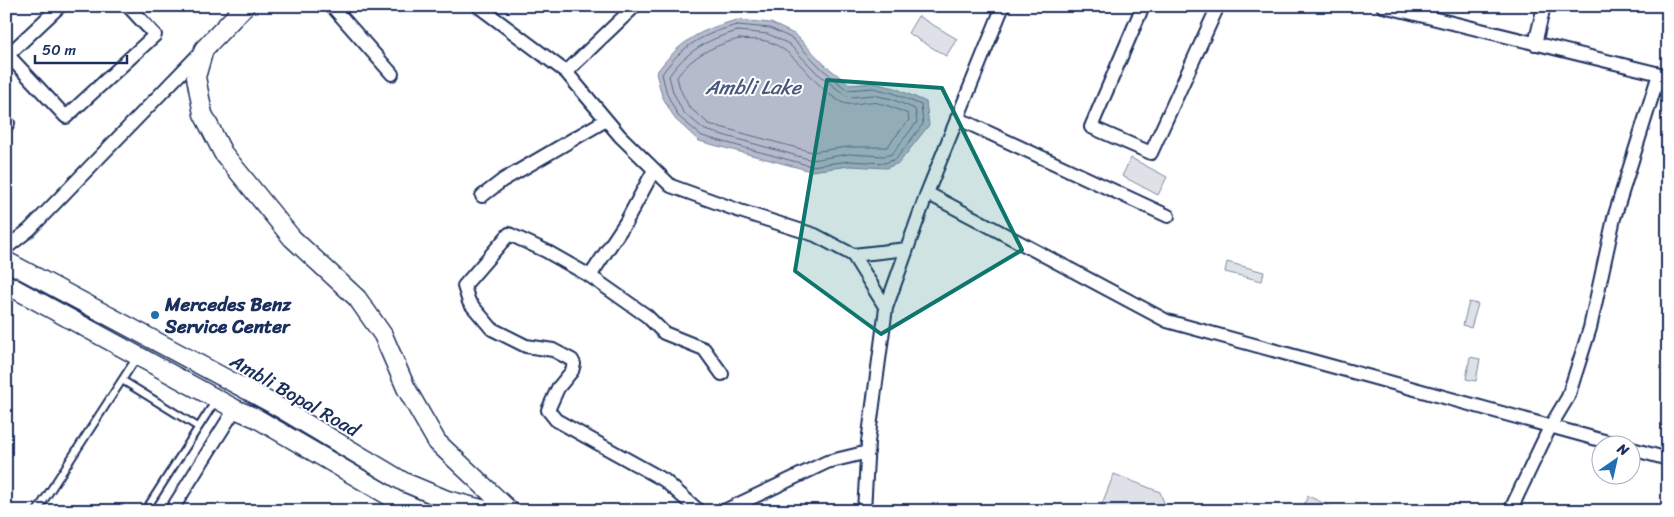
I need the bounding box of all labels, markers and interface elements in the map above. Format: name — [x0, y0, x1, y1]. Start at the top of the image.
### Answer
scale bar — [35, 32, 128, 64]
text: 50 m — [42, 37, 77, 63]
water label: Ambli Lake — [704, 70, 803, 105]
place label: Mercedes Benz Service Center — [164, 288, 292, 343]
marker: Mercedes Benz Service Center — [149, 309, 161, 321]
street label: Ambli Bopal Road — [223, 344, 368, 447]
north arrow — [1592, 434, 1642, 484]
text: N — [1611, 436, 1634, 463]

